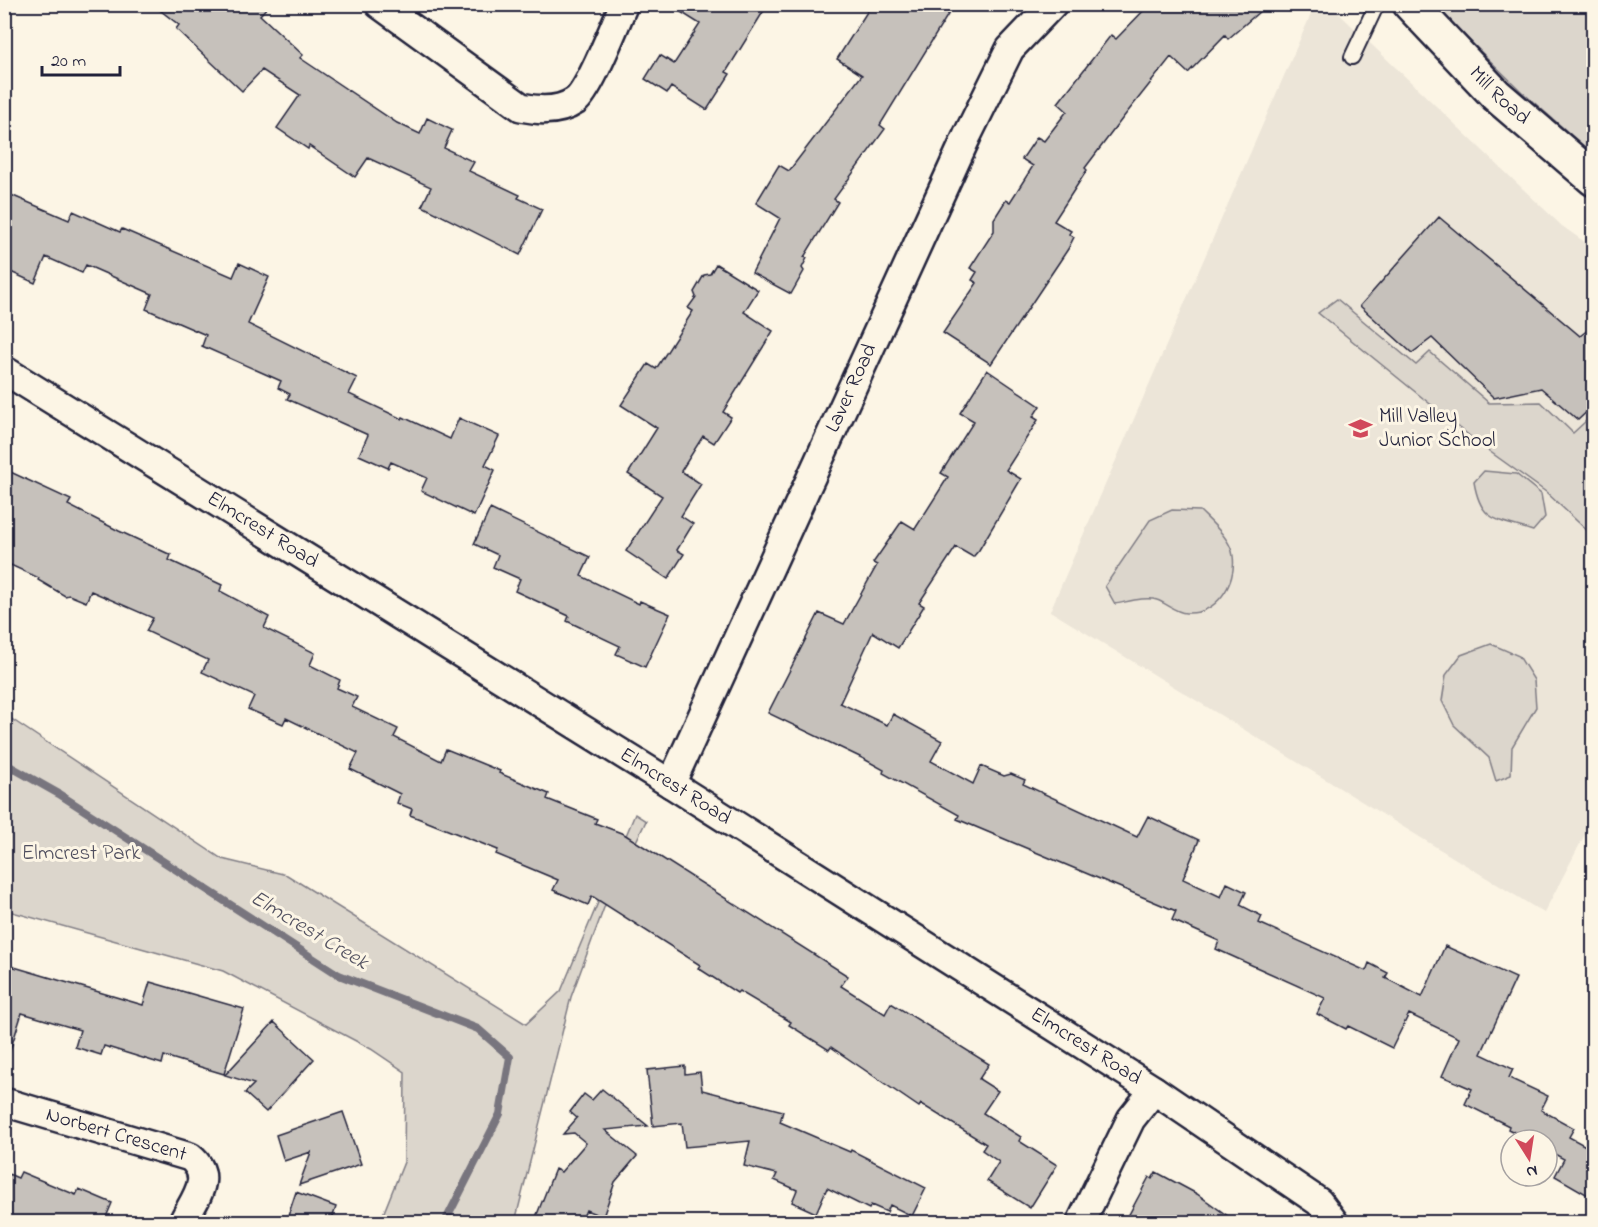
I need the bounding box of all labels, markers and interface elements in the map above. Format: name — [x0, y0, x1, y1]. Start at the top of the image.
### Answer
scale bar — [42, 39, 120, 77]
text: 20 m — [51, 49, 86, 75]
street label: Mill Road — [1461, 60, 1536, 133]
street label: Laver Road — [818, 339, 885, 438]
place label: Mill Valley Junior School — [1379, 402, 1496, 456]
school or university icon: Mill Valley Junior School — [1348, 416, 1374, 442]
street label: Elmcrest Road — [201, 484, 324, 577]
street label: Elmcrest Road — [614, 741, 737, 833]
park label: Elmcrest Park — [22, 839, 141, 869]
water label: Elmcrest Creek — [244, 883, 375, 980]
street label: Elmcrest Road — [1024, 1000, 1147, 1093]
street label: Norbert Crescent — [42, 1100, 190, 1170]
north arrow — [1499, 1128, 1559, 1188]
text: N — [1524, 1158, 1539, 1184]

